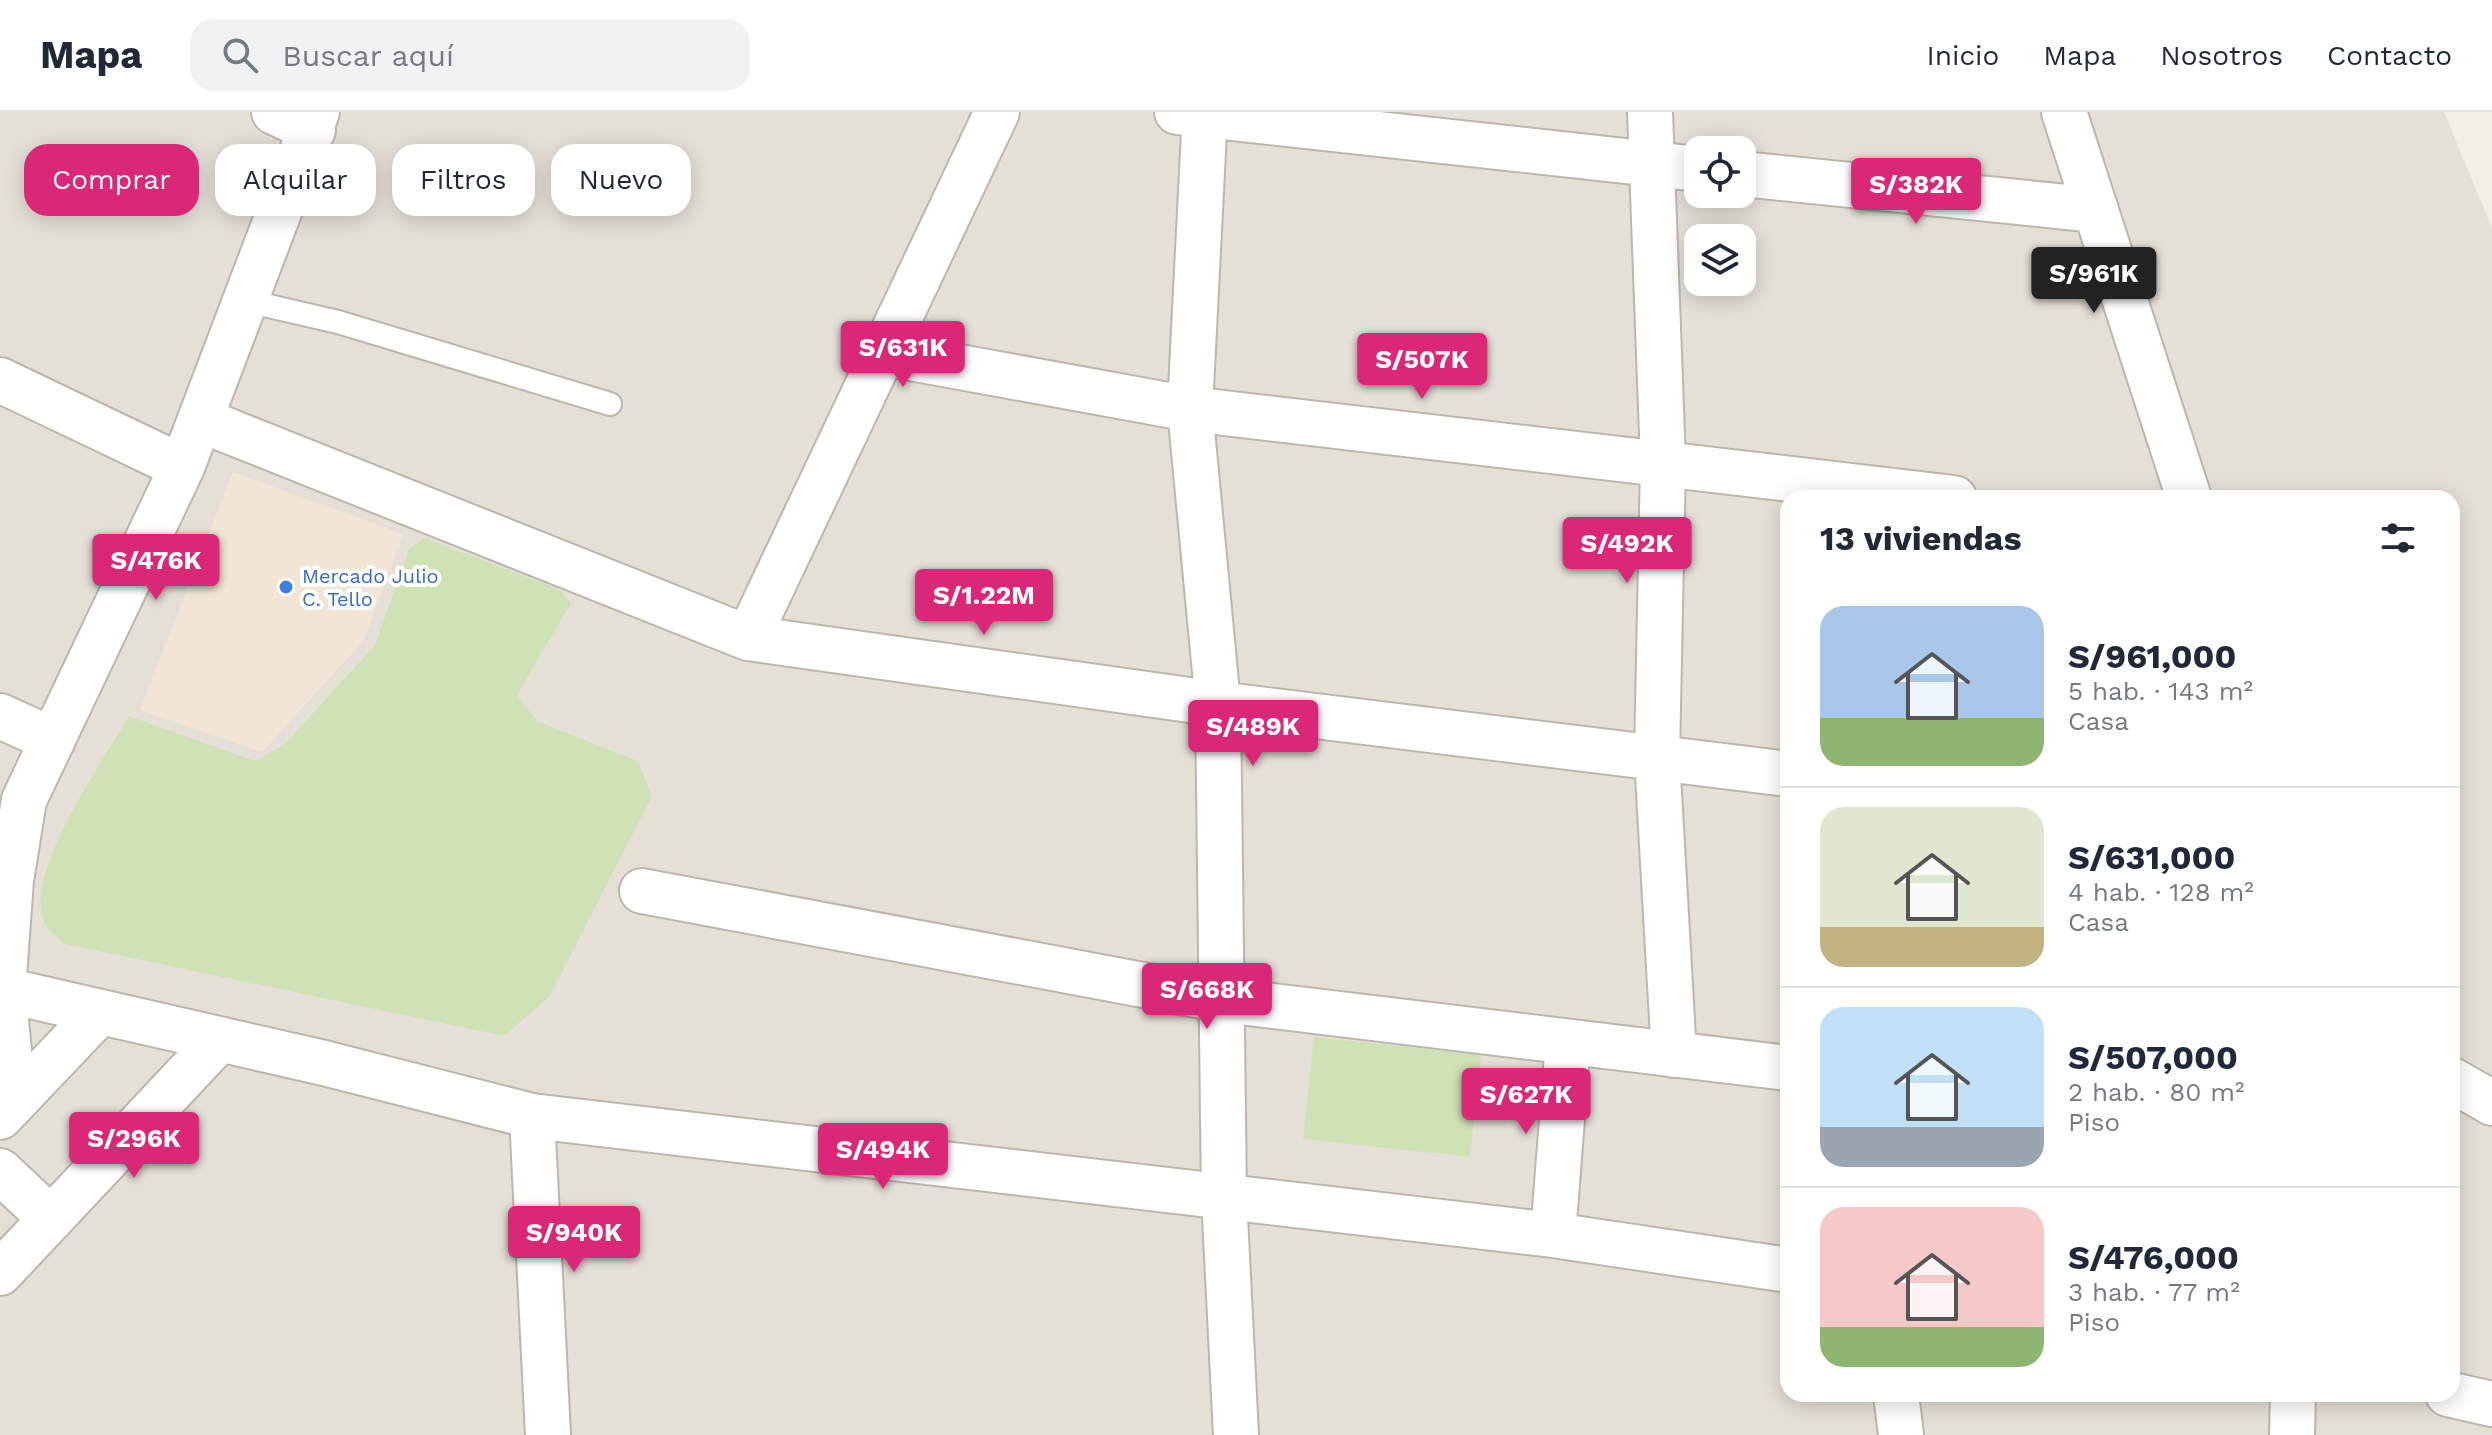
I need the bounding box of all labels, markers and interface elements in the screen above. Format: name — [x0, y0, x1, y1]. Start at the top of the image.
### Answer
search box — [190, 19, 750, 91]
text: Mapa — [40, 33, 142, 77]
icon: search — [218, 33, 262, 77]
text: Buscar aquí — [282, 38, 454, 73]
text: Inicio — [1927, 39, 1999, 72]
text: Mapa — [2043, 39, 2116, 72]
text: Nosotros — [2160, 39, 2283, 72]
text: Contacto — [2327, 39, 2452, 72]
map controls — [1684, 136, 1756, 296]
button: locate — [1684, 136, 1756, 208]
chip: Comprar — [24, 144, 199, 216]
chip: Alquilar — [215, 144, 376, 216]
chip: Filtros — [392, 144, 535, 216]
chip: Nuevo — [551, 144, 691, 216]
pin: S/382K — [1851, 158, 1981, 226]
text: S/382K — [1869, 169, 1963, 199]
button: layers — [1684, 224, 1756, 296]
pin: S/961K — [2029, 247, 2159, 315]
text: S/961K — [2049, 258, 2139, 288]
pin: S/631K — [838, 321, 968, 389]
text: S/631K — [859, 332, 947, 362]
pin: S/507K — [1357, 333, 1487, 401]
text: S/507K — [1375, 344, 1469, 374]
icon: filters — [2376, 516, 2420, 560]
pin: S/492K — [1562, 517, 1692, 585]
text: 13 viviendas — [1820, 518, 2022, 558]
text: S/492K — [1581, 528, 1673, 558]
pin: S/476K — [91, 534, 221, 602]
text: S/476K — [110, 545, 202, 575]
place label: Mercado Julio C. Tello — [302, 564, 439, 611]
pin: S/1.22M — [910, 569, 1058, 637]
marker: Mercado Julio C. Tello — [277, 578, 295, 596]
text: S/1.22M — [933, 580, 1035, 610]
text: S/961,000 — [2068, 636, 2236, 676]
icon: home — [1884, 638, 1980, 734]
text: 5 hab. · 143 m² — [2068, 676, 2253, 706]
pin: S/489K — [1188, 700, 1318, 768]
text: Casa — [2068, 706, 2129, 736]
text: S/489K — [1206, 711, 1300, 741]
text: S/631,000 — [2068, 837, 2235, 877]
icon: home — [1884, 839, 1980, 935]
text: 4 hab. · 128 m² — [2068, 877, 2254, 907]
text: Casa — [2068, 907, 2129, 937]
pin: S/668K — [1142, 963, 1272, 1031]
text: S/668K — [1160, 974, 1254, 1004]
text: S/507,000 — [2068, 1037, 2238, 1077]
icon: home — [1884, 1039, 1980, 1135]
pin: S/627K — [1461, 1068, 1591, 1136]
text: 2 hab. · 80 m² — [2068, 1077, 2244, 1107]
text: S/627K — [1480, 1079, 1572, 1109]
text: Piso — [2068, 1107, 2120, 1137]
pin: S/296K — [69, 1112, 199, 1180]
text: S/296K — [87, 1123, 181, 1153]
pin: S/494K — [818, 1123, 948, 1191]
text: S/494K — [836, 1134, 930, 1164]
pin: S/940K — [509, 1206, 639, 1274]
text: S/940K — [526, 1217, 622, 1247]
text: S/476,000 — [2068, 1237, 2239, 1277]
icon: home — [1884, 1239, 1980, 1335]
text: 3 hab. · 77 m² — [2068, 1277, 2240, 1307]
text: Piso — [2068, 1307, 2120, 1337]

